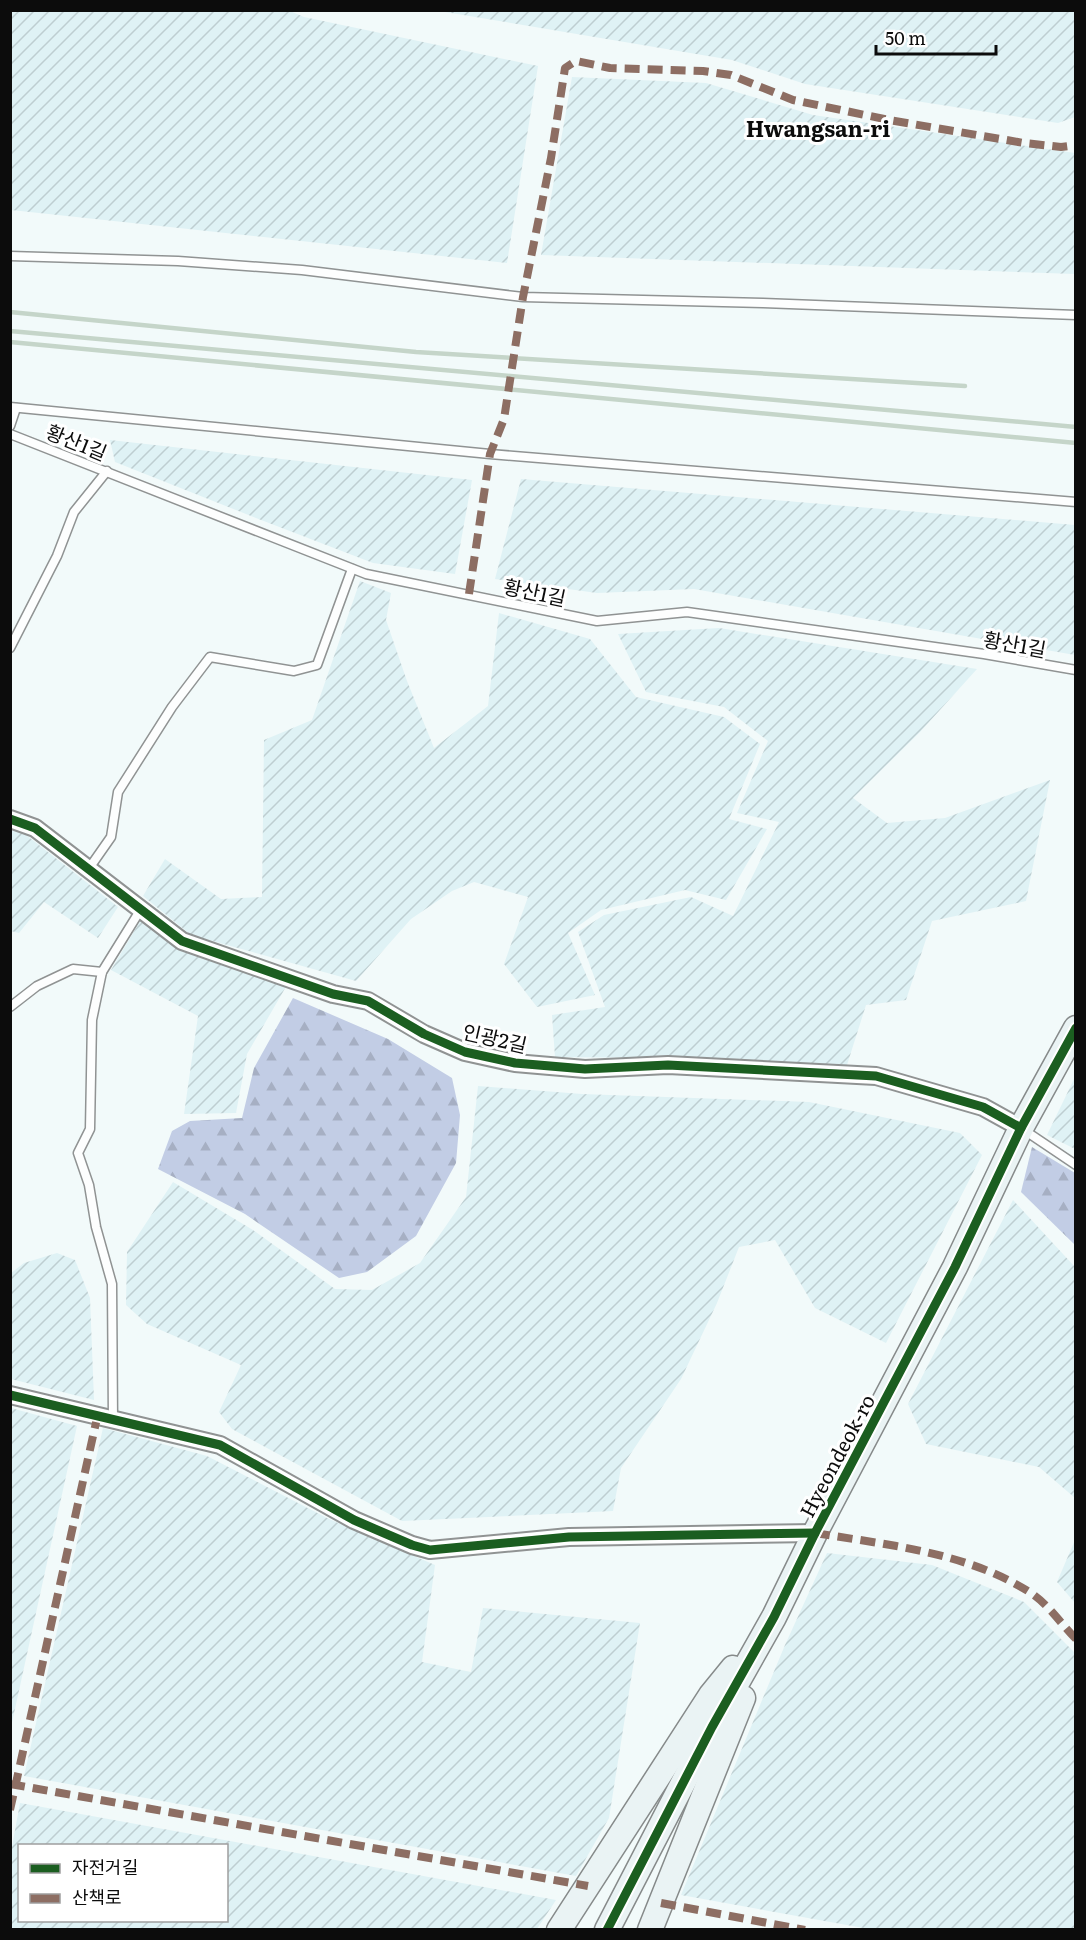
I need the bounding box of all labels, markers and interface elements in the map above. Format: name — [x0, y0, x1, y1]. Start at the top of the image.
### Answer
scale bar — [876, 18, 996, 56]
text: 50 m — [885, 24, 926, 51]
district label: Hwangsan-ri — [746, 111, 890, 144]
street label: 황산1길 — [42, 415, 112, 467]
street label: 황산1길 — [501, 570, 569, 612]
street label: 황산1길 — [981, 623, 1049, 663]
street label: 인광2길 — [460, 1015, 530, 1059]
street label: Hyeondeok-ro — [791, 1388, 881, 1522]
legend — [18, 1844, 228, 1922]
text: 자전거길 — [72, 1853, 138, 1880]
text: 산책로 — [72, 1883, 122, 1910]

